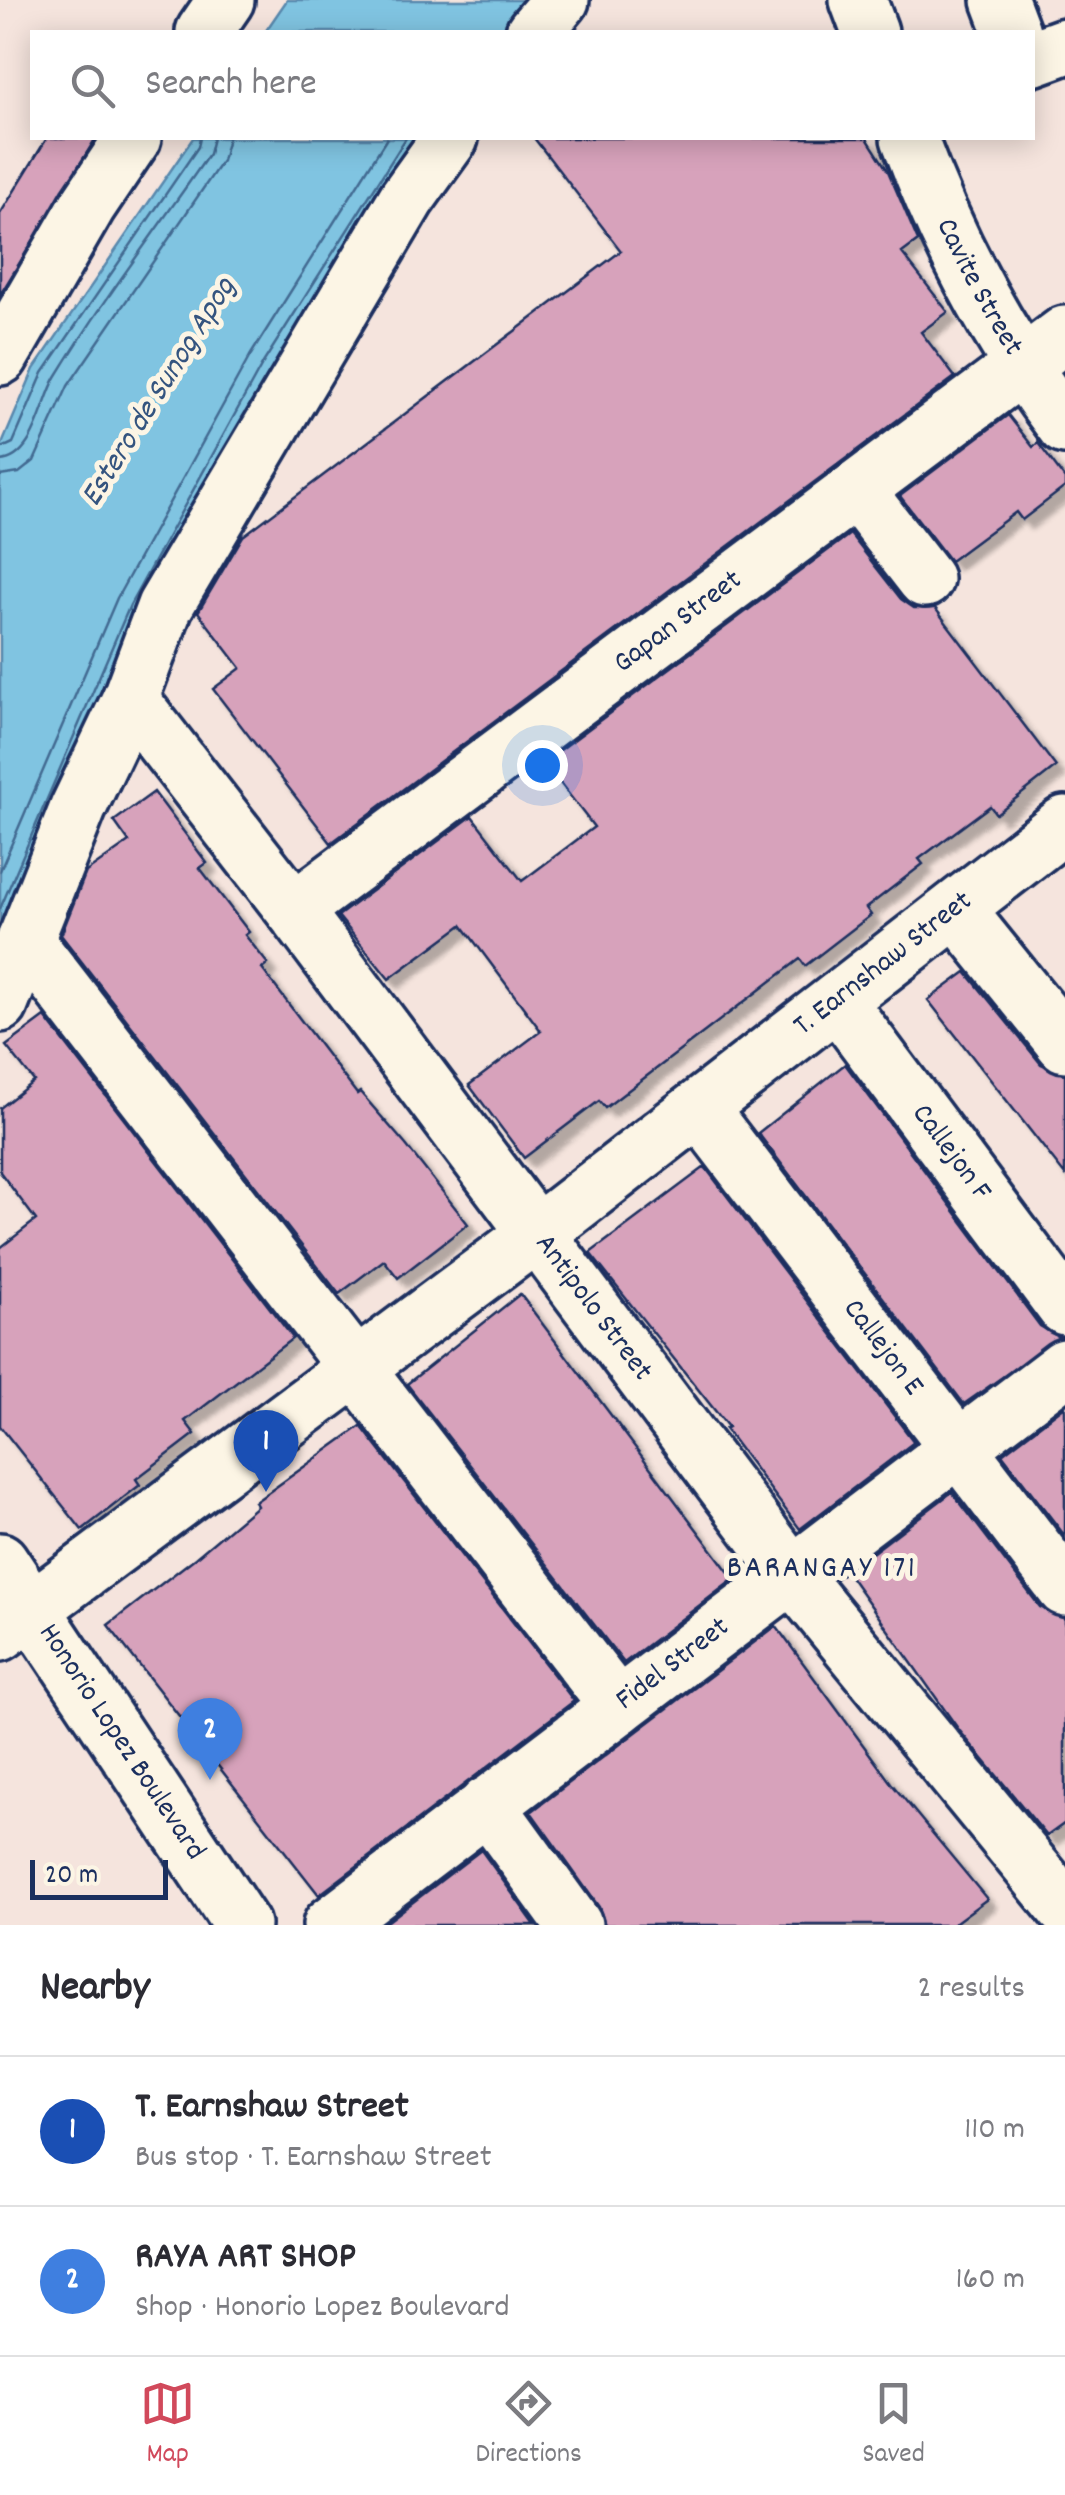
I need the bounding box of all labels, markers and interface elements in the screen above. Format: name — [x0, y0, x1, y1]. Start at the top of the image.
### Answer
search box — [30, 30, 1035, 140]
icon: search — [65, 58, 120, 113]
text: Search here — [145, 58, 317, 113]
street label: Cavite Street — [923, 212, 1033, 365]
water label: Estero de Sunog Apog — [71, 269, 250, 516]
street label: Gapan Street — [605, 560, 752, 685]
your location — [517, 740, 568, 791]
street label: T. Earnshaw Street — [785, 881, 982, 1048]
street label: Callejon F — [900, 1096, 1002, 1212]
street label: Antipolo Street — [523, 1226, 662, 1391]
street label: Callejon E — [831, 1291, 933, 1406]
pin: 1 — [234, 1410, 298, 1492]
district label: BARANGAY 171 — [727, 1547, 917, 1593]
street label: Fidel Street — [607, 1607, 739, 1722]
street label: Honorio Lopez Boulevard — [26, 1616, 215, 1870]
pin: 2 — [178, 1698, 242, 1780]
scale bar — [30, 1855, 168, 1900]
text: 20 m — [45, 1857, 98, 1897]
text: Nearby — [40, 1960, 150, 2020]
text: 2 results — [918, 1967, 1025, 2013]
text: T. Earnshaw Street — [135, 2081, 409, 2136]
text: 1 — [69, 2108, 76, 2154]
text: 110 m — [964, 2108, 1025, 2154]
text: Bus stop · T. Earnshaw Street — [135, 2136, 491, 2182]
text: RAYA ART SHOP — [135, 2231, 356, 2286]
text: 2 — [66, 2258, 79, 2304]
text: 160 m — [956, 2258, 1025, 2304]
text: Shop · Honorio Lopez Boulevard — [135, 2286, 509, 2332]
tab: Map — [140, 2376, 195, 2476]
tab: Directions — [476, 2376, 582, 2476]
tab: Saved — [862, 2376, 925, 2476]

